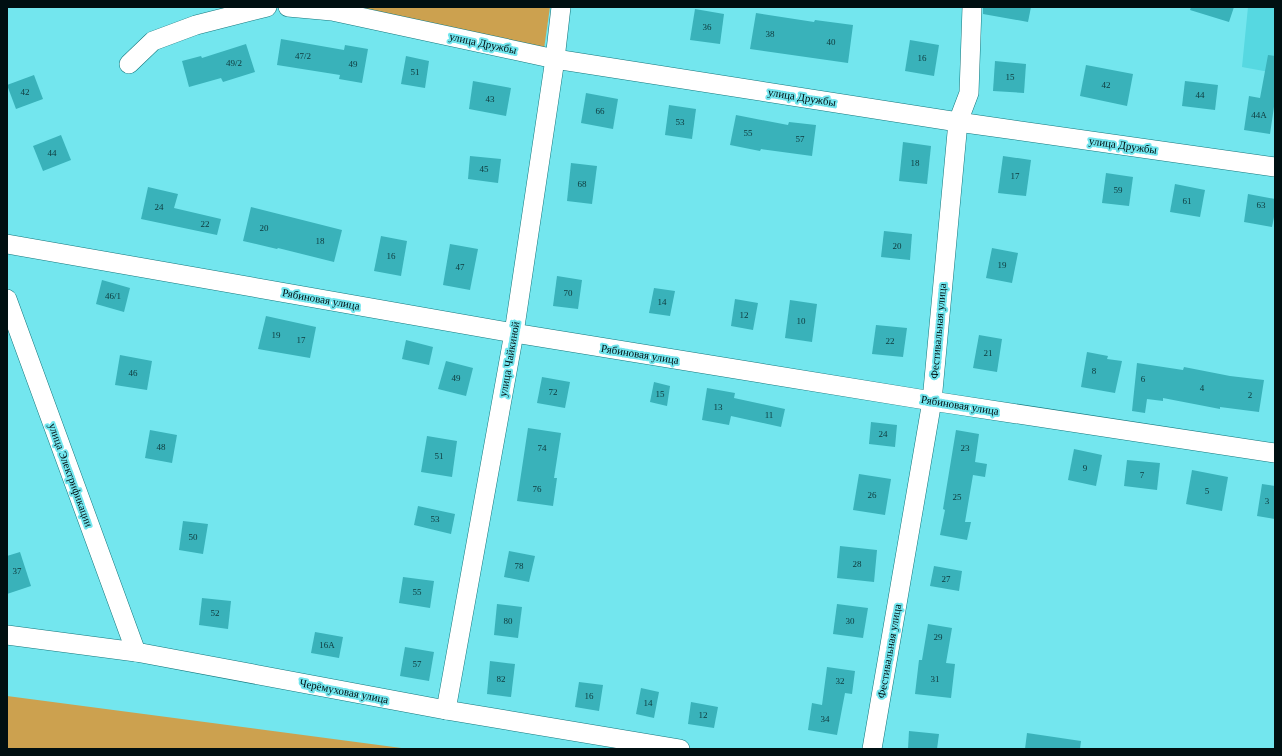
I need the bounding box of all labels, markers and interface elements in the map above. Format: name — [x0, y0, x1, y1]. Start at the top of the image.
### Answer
house number: 36 — [703, 22, 712, 32]
house number: 38 — [766, 29, 775, 39]
street label: улица Дружбы — [448, 30, 518, 56]
house number: 40 — [827, 37, 836, 47]
house number: 47/2 — [295, 51, 311, 61]
house number: 16 — [918, 53, 927, 63]
house number: 49/2 — [226, 58, 242, 68]
house number: 49 — [349, 59, 358, 69]
house number: 51 — [411, 67, 420, 77]
house number: 15 — [1006, 72, 1015, 82]
house number: 42 — [1102, 80, 1111, 90]
street label: улица Дружбы — [767, 86, 837, 108]
house number: 42 — [21, 87, 30, 97]
house number: 44 — [1196, 90, 1205, 100]
house number: 43 — [486, 94, 495, 104]
house number: 66 — [596, 106, 605, 116]
house number: 44А — [1251, 110, 1267, 120]
house number: 53 — [676, 117, 685, 127]
house number: 55 — [744, 128, 753, 138]
house number: 57 — [796, 134, 805, 144]
street label: улица Дружбы — [1088, 134, 1158, 156]
house number: 44 — [48, 148, 57, 158]
house number: 18 — [911, 158, 920, 168]
house number: 45 — [480, 164, 489, 174]
house number: 17 — [1011, 171, 1020, 181]
house number: 68 — [578, 179, 587, 189]
house number: 59 — [1114, 185, 1123, 195]
house number: 61 — [1183, 196, 1192, 206]
house number: 63 — [1257, 200, 1266, 210]
house number: 24 — [155, 202, 164, 212]
house number: 22 — [201, 219, 210, 229]
house number: 20 — [260, 223, 269, 233]
house number: 18 — [316, 236, 325, 246]
house number: 20 — [893, 241, 902, 251]
house number: 16 — [387, 251, 396, 261]
house number: 19 — [998, 260, 1007, 270]
house number: 47 — [456, 262, 465, 272]
street label: Фестивальная улица — [928, 283, 948, 379]
street label: Рябиновая улица — [281, 286, 361, 312]
house number: 70 — [564, 288, 573, 298]
house number: 46/1 — [105, 291, 121, 301]
house number: 14 — [658, 297, 667, 307]
house number: 12 — [740, 310, 749, 320]
house number: 10 — [797, 316, 806, 326]
street label: улица Чайкиной — [496, 320, 522, 398]
house number: 19 — [272, 330, 281, 340]
house number: 17 — [297, 335, 306, 345]
house number: 22 — [886, 336, 895, 346]
street label: Рябиновая улица — [600, 342, 680, 366]
house number: 21 — [984, 348, 993, 358]
house number: 8 — [1092, 366, 1097, 376]
house number: 46 — [129, 368, 138, 378]
house number: 49 — [452, 373, 461, 383]
house number: 6 — [1141, 374, 1146, 384]
house number: 4 — [1200, 383, 1205, 393]
house number: 72 — [549, 387, 558, 397]
house number: 15 — [656, 389, 665, 399]
house number: 2 — [1248, 390, 1252, 400]
street label: Рябиновая улица — [920, 393, 1000, 417]
house number: 13 — [714, 402, 723, 412]
house number: 11 — [765, 410, 773, 420]
street label: улица Электрификации — [47, 421, 95, 529]
house number: 24 — [879, 429, 888, 439]
house number: 48 — [157, 442, 166, 452]
house number: 74 — [538, 443, 547, 453]
house number: 23 — [961, 443, 970, 453]
house number: 51 — [435, 451, 444, 461]
house number: 9 — [1083, 463, 1088, 473]
house number: 7 — [1140, 470, 1145, 480]
house number: 76 — [533, 484, 542, 494]
house number: 5 — [1205, 486, 1210, 496]
house number: 26 — [868, 490, 877, 500]
house number: 25 — [953, 492, 962, 502]
house number: 3 — [1265, 496, 1270, 506]
house number: 53 — [431, 514, 440, 524]
house number: 50 — [189, 532, 198, 542]
house number: 28 — [853, 559, 862, 569]
house number: 78 — [515, 561, 524, 571]
house number: 37 — [13, 566, 22, 576]
house number: 27 — [942, 574, 951, 584]
house number: 55 — [413, 587, 422, 597]
street label: Фестивальная улица — [875, 603, 903, 699]
house number: 52 — [211, 608, 220, 618]
house number: 80 — [504, 616, 513, 626]
house number: 30 — [846, 616, 855, 626]
house number: 29 — [934, 632, 943, 642]
house number: 16А — [319, 640, 335, 650]
house number: 57 — [413, 659, 422, 669]
house number: 82 — [497, 674, 506, 684]
house number: 31 — [931, 674, 940, 684]
street label: Черёмуховая улица — [299, 676, 390, 706]
house number: 32 — [836, 676, 845, 686]
house number: 16 — [585, 691, 594, 701]
house number: 14 — [644, 698, 653, 708]
house number: 12 — [699, 710, 708, 720]
house number: 34 — [821, 714, 830, 724]

